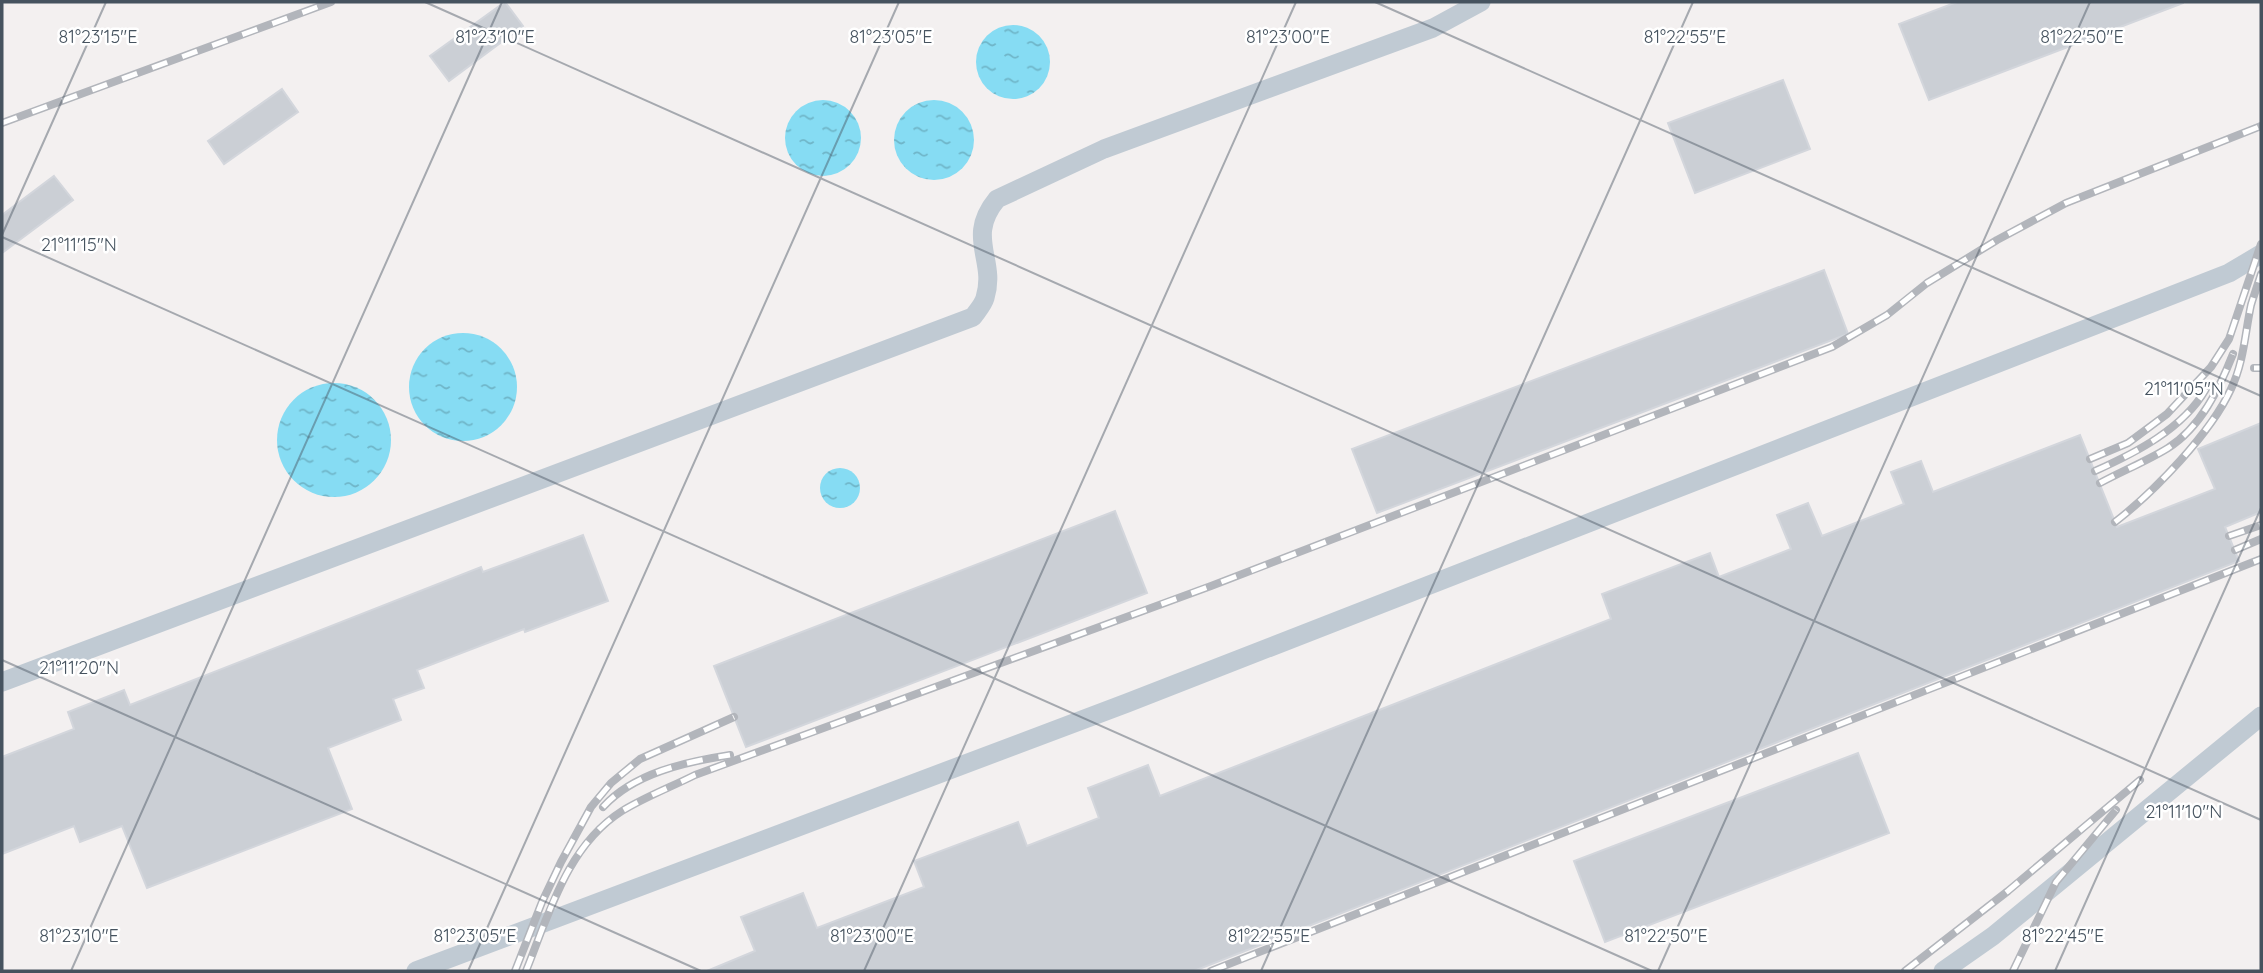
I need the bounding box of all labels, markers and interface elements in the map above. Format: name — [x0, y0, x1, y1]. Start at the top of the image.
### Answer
text: 81°23'15"E — [59, 25, 137, 48]
text: 81°23'10"E — [455, 25, 535, 48]
text: 81°23'05"E — [850, 25, 932, 48]
text: 81°23'00"E — [1246, 25, 1330, 48]
text: 81°22'55"E — [1644, 25, 1726, 48]
text: 81°22'50"E — [2040, 25, 2124, 48]
text: 21°11'15"N — [41, 233, 117, 256]
text: 21°11'05"N — [2144, 377, 2224, 400]
text: 21°11'20"N — [39, 656, 119, 679]
text: 21°11'10"N — [2146, 800, 2222, 823]
text: 81°23'10"E — [39, 924, 119, 947]
text: 81°23'05"E — [434, 924, 516, 947]
text: 81°23'00"E — [830, 924, 914, 947]
text: 81°22'55"E — [1228, 924, 1310, 947]
text: 81°22'50"E — [1624, 924, 1708, 947]
text: 81°22'45"E — [2022, 924, 2104, 947]

